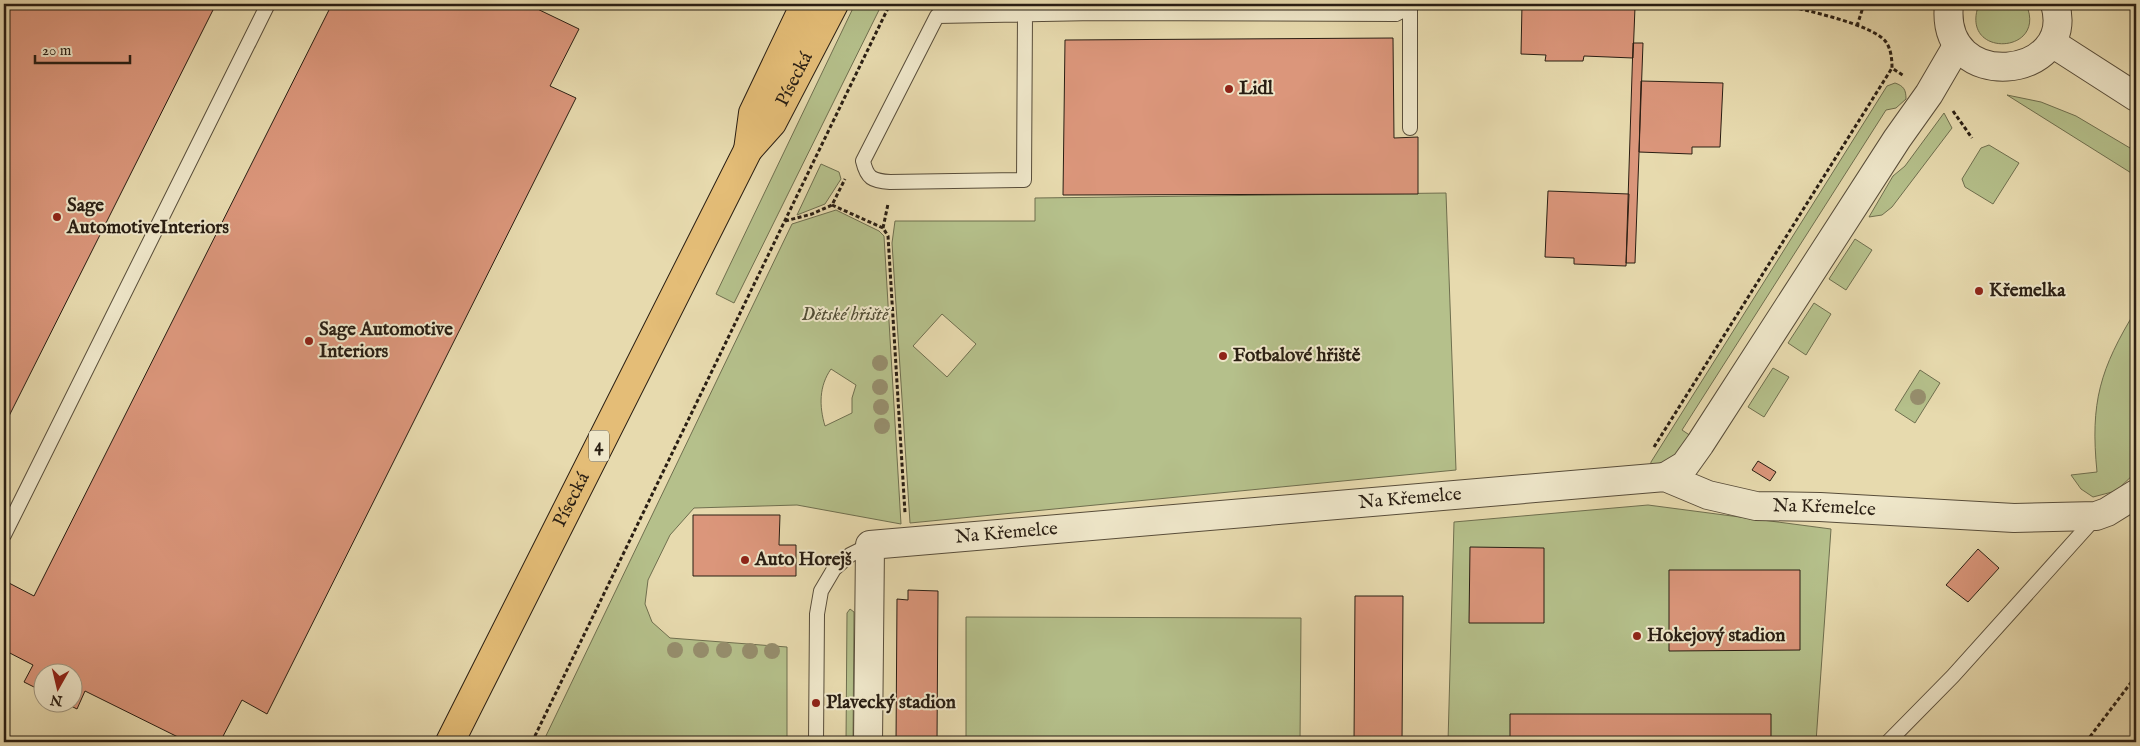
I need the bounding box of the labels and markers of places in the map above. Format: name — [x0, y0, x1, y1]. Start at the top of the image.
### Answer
place label: Lidl — [1239, 77, 1274, 101]
marker: Lidl — [1223, 83, 1235, 95]
place label: Sage AutomotiveInteriors — [66, 194, 229, 240]
marker: Sage AutomotiveInteriors — [51, 211, 63, 223]
place label: Křemelka — [1989, 279, 2066, 303]
marker: Křemelka — [1973, 285, 1985, 297]
place label: Sage Automotive Interiors — [319, 318, 453, 364]
marker: Sage Automotive Interiors — [303, 335, 315, 347]
place label: Fotbalové hřiště — [1233, 344, 1361, 368]
marker: Fotbalové hřiště — [1217, 350, 1229, 362]
place label: Auto Horejš — [754, 548, 852, 572]
marker: Auto Horejš — [739, 554, 751, 566]
place label: Hokejový stadion — [1647, 624, 1785, 648]
marker: Hokejový stadion — [1631, 630, 1643, 642]
place label: Plavecký stadion — [826, 691, 956, 715]
marker: Plavecký stadion — [810, 697, 822, 709]

